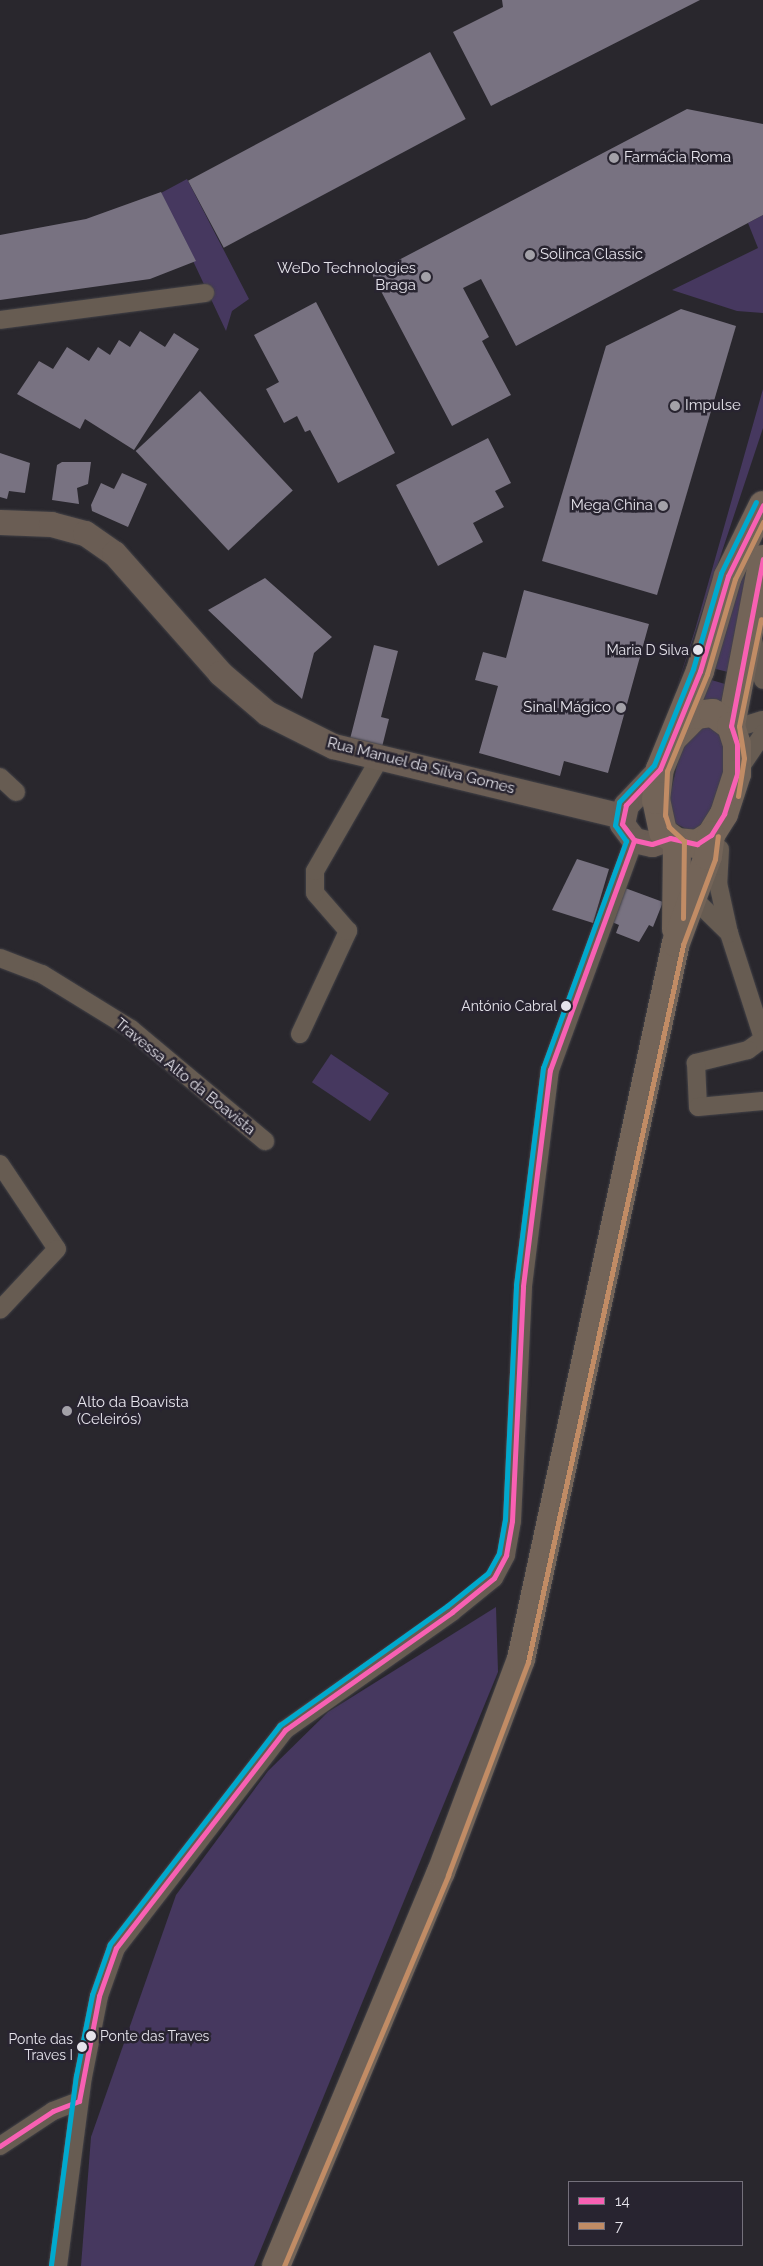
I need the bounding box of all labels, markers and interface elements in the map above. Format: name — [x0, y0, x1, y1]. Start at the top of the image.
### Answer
place label: Farmácia Roma — [624, 149, 731, 167]
marker: Farmácia Roma — [608, 152, 620, 164]
place label: Solinca Classic — [540, 246, 643, 264]
marker: Solinca Classic — [524, 249, 536, 261]
place label: WeDo Technologies Braga — [277, 259, 416, 294]
marker: WeDo Technologies Braga — [420, 271, 432, 283]
place label: Impulse — [685, 397, 741, 415]
marker: Impulse — [669, 400, 681, 412]
place label: Mega China — [571, 497, 653, 515]
marker: Mega China — [657, 500, 669, 512]
place label: Maria D Silva — [606, 642, 689, 658]
marker: Maria D Silva — [693, 645, 703, 655]
place label: Sinal Mágico — [523, 699, 611, 717]
marker: Sinal Mágico — [615, 702, 627, 714]
street label: Rua Manuel da Silva Gomes — [325, 734, 517, 798]
place label: António Cabral — [461, 998, 557, 1014]
marker: António Cabral — [561, 1001, 571, 1011]
street label: Travessa Alto da Boavista — [111, 1015, 259, 1139]
place label: Alto da Boavista (Celeirós) — [77, 1393, 189, 1428]
marker: Alto da Boavista (Celeirós) — [61, 1405, 73, 1417]
place label: Ponte das Traves — [100, 2028, 210, 2044]
place label: Ponte das Traves I — [9, 2031, 73, 2064]
marker: Ponte das Traves — [86, 2031, 96, 2041]
marker: Ponte das Traves I — [77, 2042, 87, 2052]
legend — [568, 2181, 743, 2246]
text: 14 — [615, 2192, 630, 2210]
text: 7 — [615, 2217, 623, 2235]

